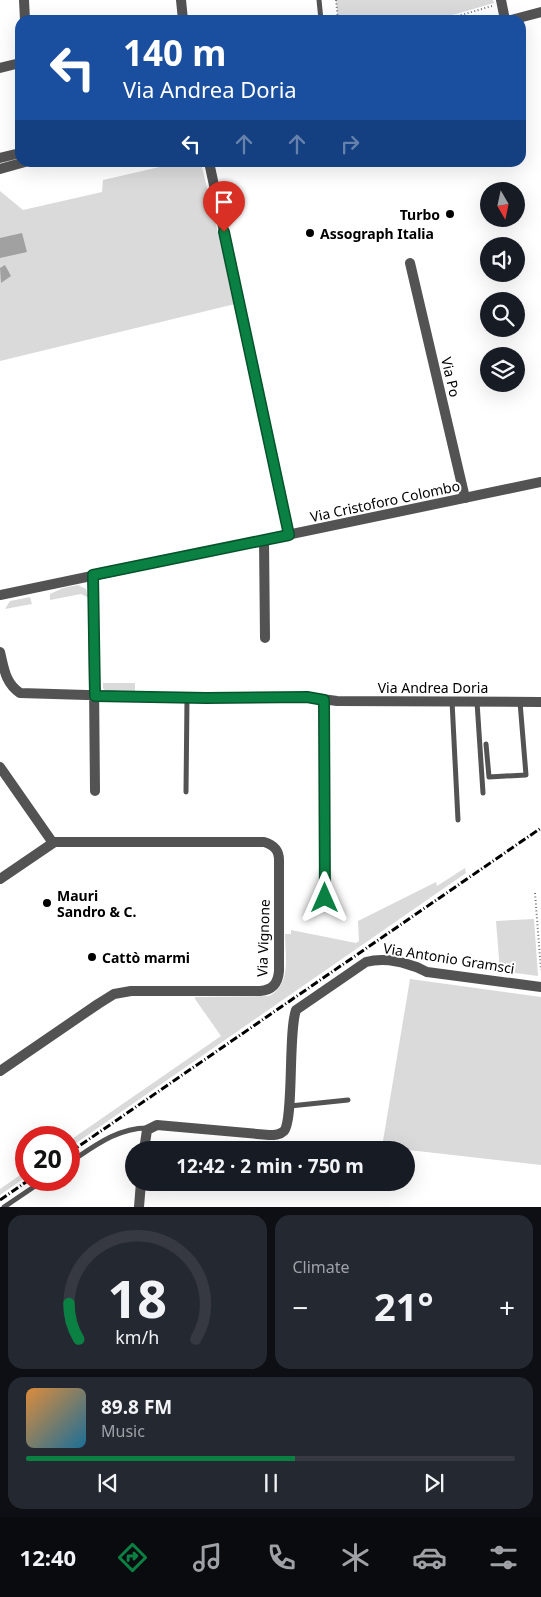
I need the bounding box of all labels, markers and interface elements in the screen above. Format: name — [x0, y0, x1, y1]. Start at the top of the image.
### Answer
text: 140 m — [123, 29, 226, 76]
icon: left — [40, 35, 105, 100]
text: Via Andrea Doria — [123, 74, 297, 104]
icon: left — [177, 130, 205, 158]
icon: ahead — [230, 130, 258, 158]
icon: ahead — [283, 130, 311, 158]
icon: right — [336, 130, 364, 158]
pin — [203, 181, 245, 232]
north arrow — [480, 182, 525, 228]
map controls — [480, 182, 525, 392]
icon: arrive — [210, 188, 238, 216]
place label: Turbo — [400, 205, 440, 224]
marker: Turbo — [444, 208, 456, 220]
place label: Assograph Italia — [320, 224, 434, 243]
marker: Assograph Italia — [304, 227, 316, 239]
button: sound — [480, 237, 525, 282]
button: search — [480, 292, 525, 337]
button: layers — [480, 347, 525, 392]
street label: Via Po — [437, 355, 465, 399]
street label: Via Cristoforo Colombo — [308, 476, 462, 526]
street label: Via Andrea Doria — [378, 678, 488, 697]
position arrow — [298, 871, 350, 923]
place label: Mauri Sandro & C. — [57, 886, 137, 921]
marker: Mauri Sandro & C. — [41, 897, 53, 909]
street label: Via Vignone — [252, 899, 274, 977]
street label: Via Antonio Gramsci — [382, 938, 516, 978]
place label: Cattò marmi — [102, 948, 190, 967]
marker: Cattò marmi — [86, 951, 98, 963]
speed limit sign: 20 — [15, 1126, 80, 1191]
text: 12:42 · 2 min · 750 m — [176, 1153, 364, 1179]
text: Climate — [293, 1256, 350, 1278]
text: 18 — [108, 1262, 167, 1333]
text: 21° — [374, 1280, 434, 1332]
text: − — [293, 1288, 309, 1326]
text: + — [499, 1288, 515, 1326]
text: km/h — [115, 1325, 159, 1349]
text: 89.8 FM — [101, 1394, 172, 1420]
text: Music — [101, 1420, 145, 1442]
icon: previous — [94, 1469, 122, 1497]
icon: pause — [257, 1469, 285, 1497]
icon: next — [420, 1469, 448, 1497]
icon: directions — [115, 1540, 150, 1575]
icon: music — [190, 1540, 225, 1575]
icon: phone — [264, 1540, 299, 1575]
icon: climate — [338, 1540, 373, 1575]
icon: car — [412, 1540, 447, 1575]
icon: filters — [486, 1540, 521, 1575]
text: 12:40 — [20, 1542, 76, 1572]

